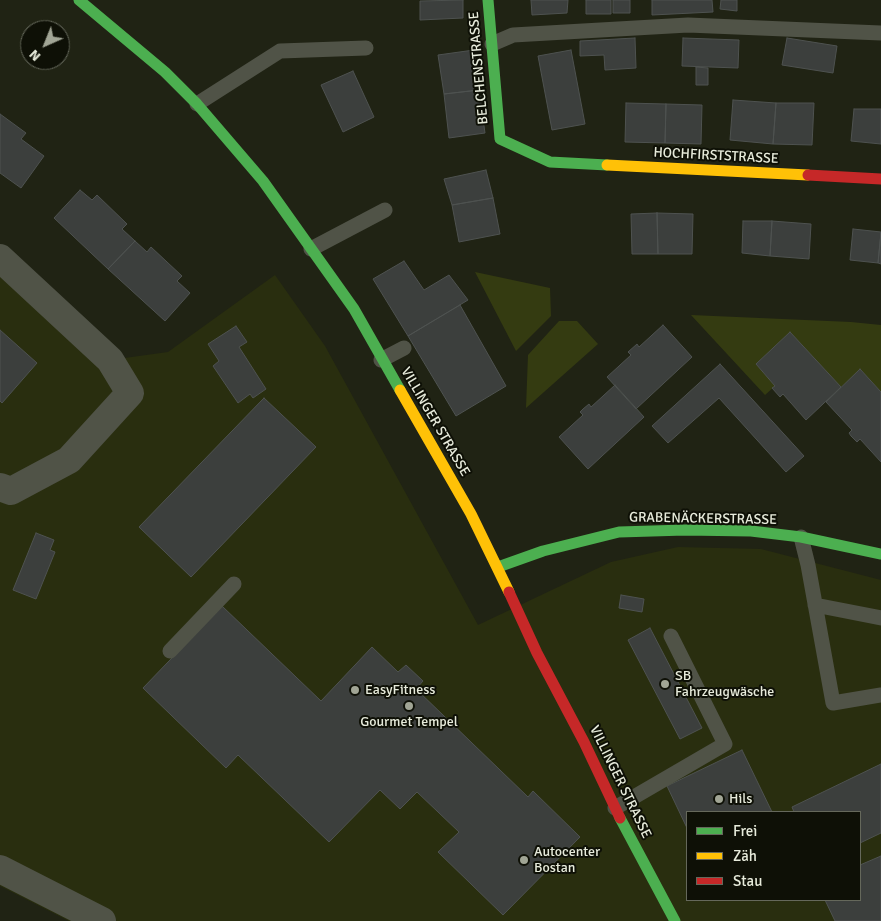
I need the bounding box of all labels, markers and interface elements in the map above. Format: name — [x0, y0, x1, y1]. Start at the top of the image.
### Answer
street label: BELCHENSTRASSE — [466, 11, 492, 125]
north arrow — [20, 20, 70, 70]
text: N — [26, 46, 44, 65]
street label: HOCHFIRSTSTRASSE — [653, 144, 779, 168]
street label: VILLINGER STRASSE — [397, 364, 473, 480]
street label: GRABENÄCKERSTRASSE — [629, 509, 777, 529]
place label: SB Fahrzeugwäsche — [675, 668, 774, 700]
marker: SB Fahrzeugwäsche — [659, 678, 671, 690]
place label: EasyFitness — [365, 682, 435, 698]
marker: EasyFitness — [349, 684, 361, 696]
marker: Gourmet Tempel — [403, 700, 415, 712]
place label: Gourmet Tempel — [360, 714, 458, 730]
street label: VILLINGER STRASSE — [585, 723, 655, 841]
place label: Hils — [729, 791, 752, 807]
marker: Hils — [713, 793, 725, 805]
legend — [686, 811, 861, 901]
text: Frei — [733, 822, 757, 840]
place label: Autocenter Bostan — [534, 844, 600, 876]
text: Zäh — [733, 847, 757, 865]
marker: Autocenter Bostan — [518, 854, 530, 866]
text: Stau — [733, 872, 762, 890]

